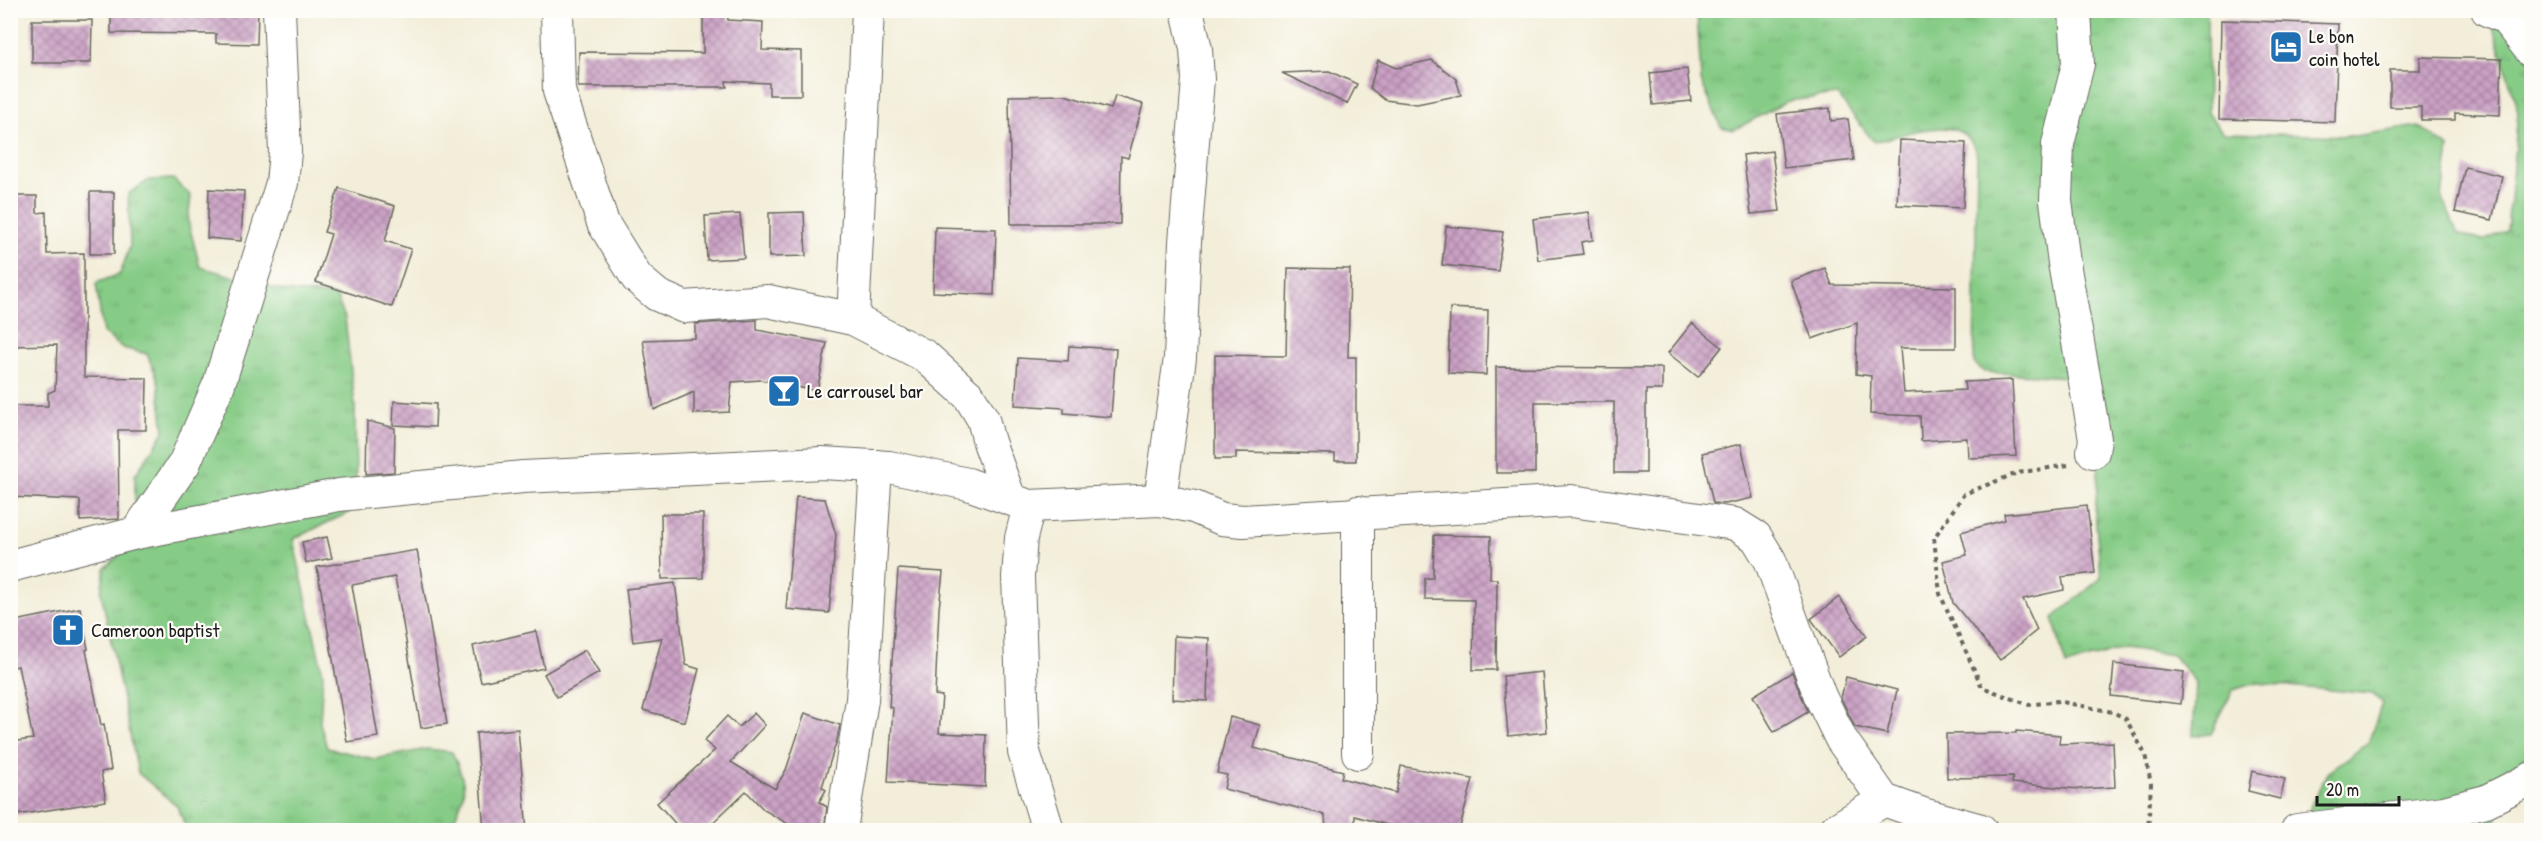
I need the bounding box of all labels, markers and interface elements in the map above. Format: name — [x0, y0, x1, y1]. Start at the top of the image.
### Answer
place label: Le bon coin hotel — [2309, 22, 2380, 72]
hotel icon: Le bon coin hotel — [2268, 29, 2304, 65]
bar icon: Le carrousel bar — [766, 373, 802, 409]
place label: Le carrousel bar — [807, 377, 924, 404]
church icon: Cameroon baptist — [50, 612, 86, 648]
place label: Cameroon baptist — [91, 616, 221, 643]
scale bar — [2317, 769, 2400, 807]
text: 20 m — [2326, 777, 2359, 802]

